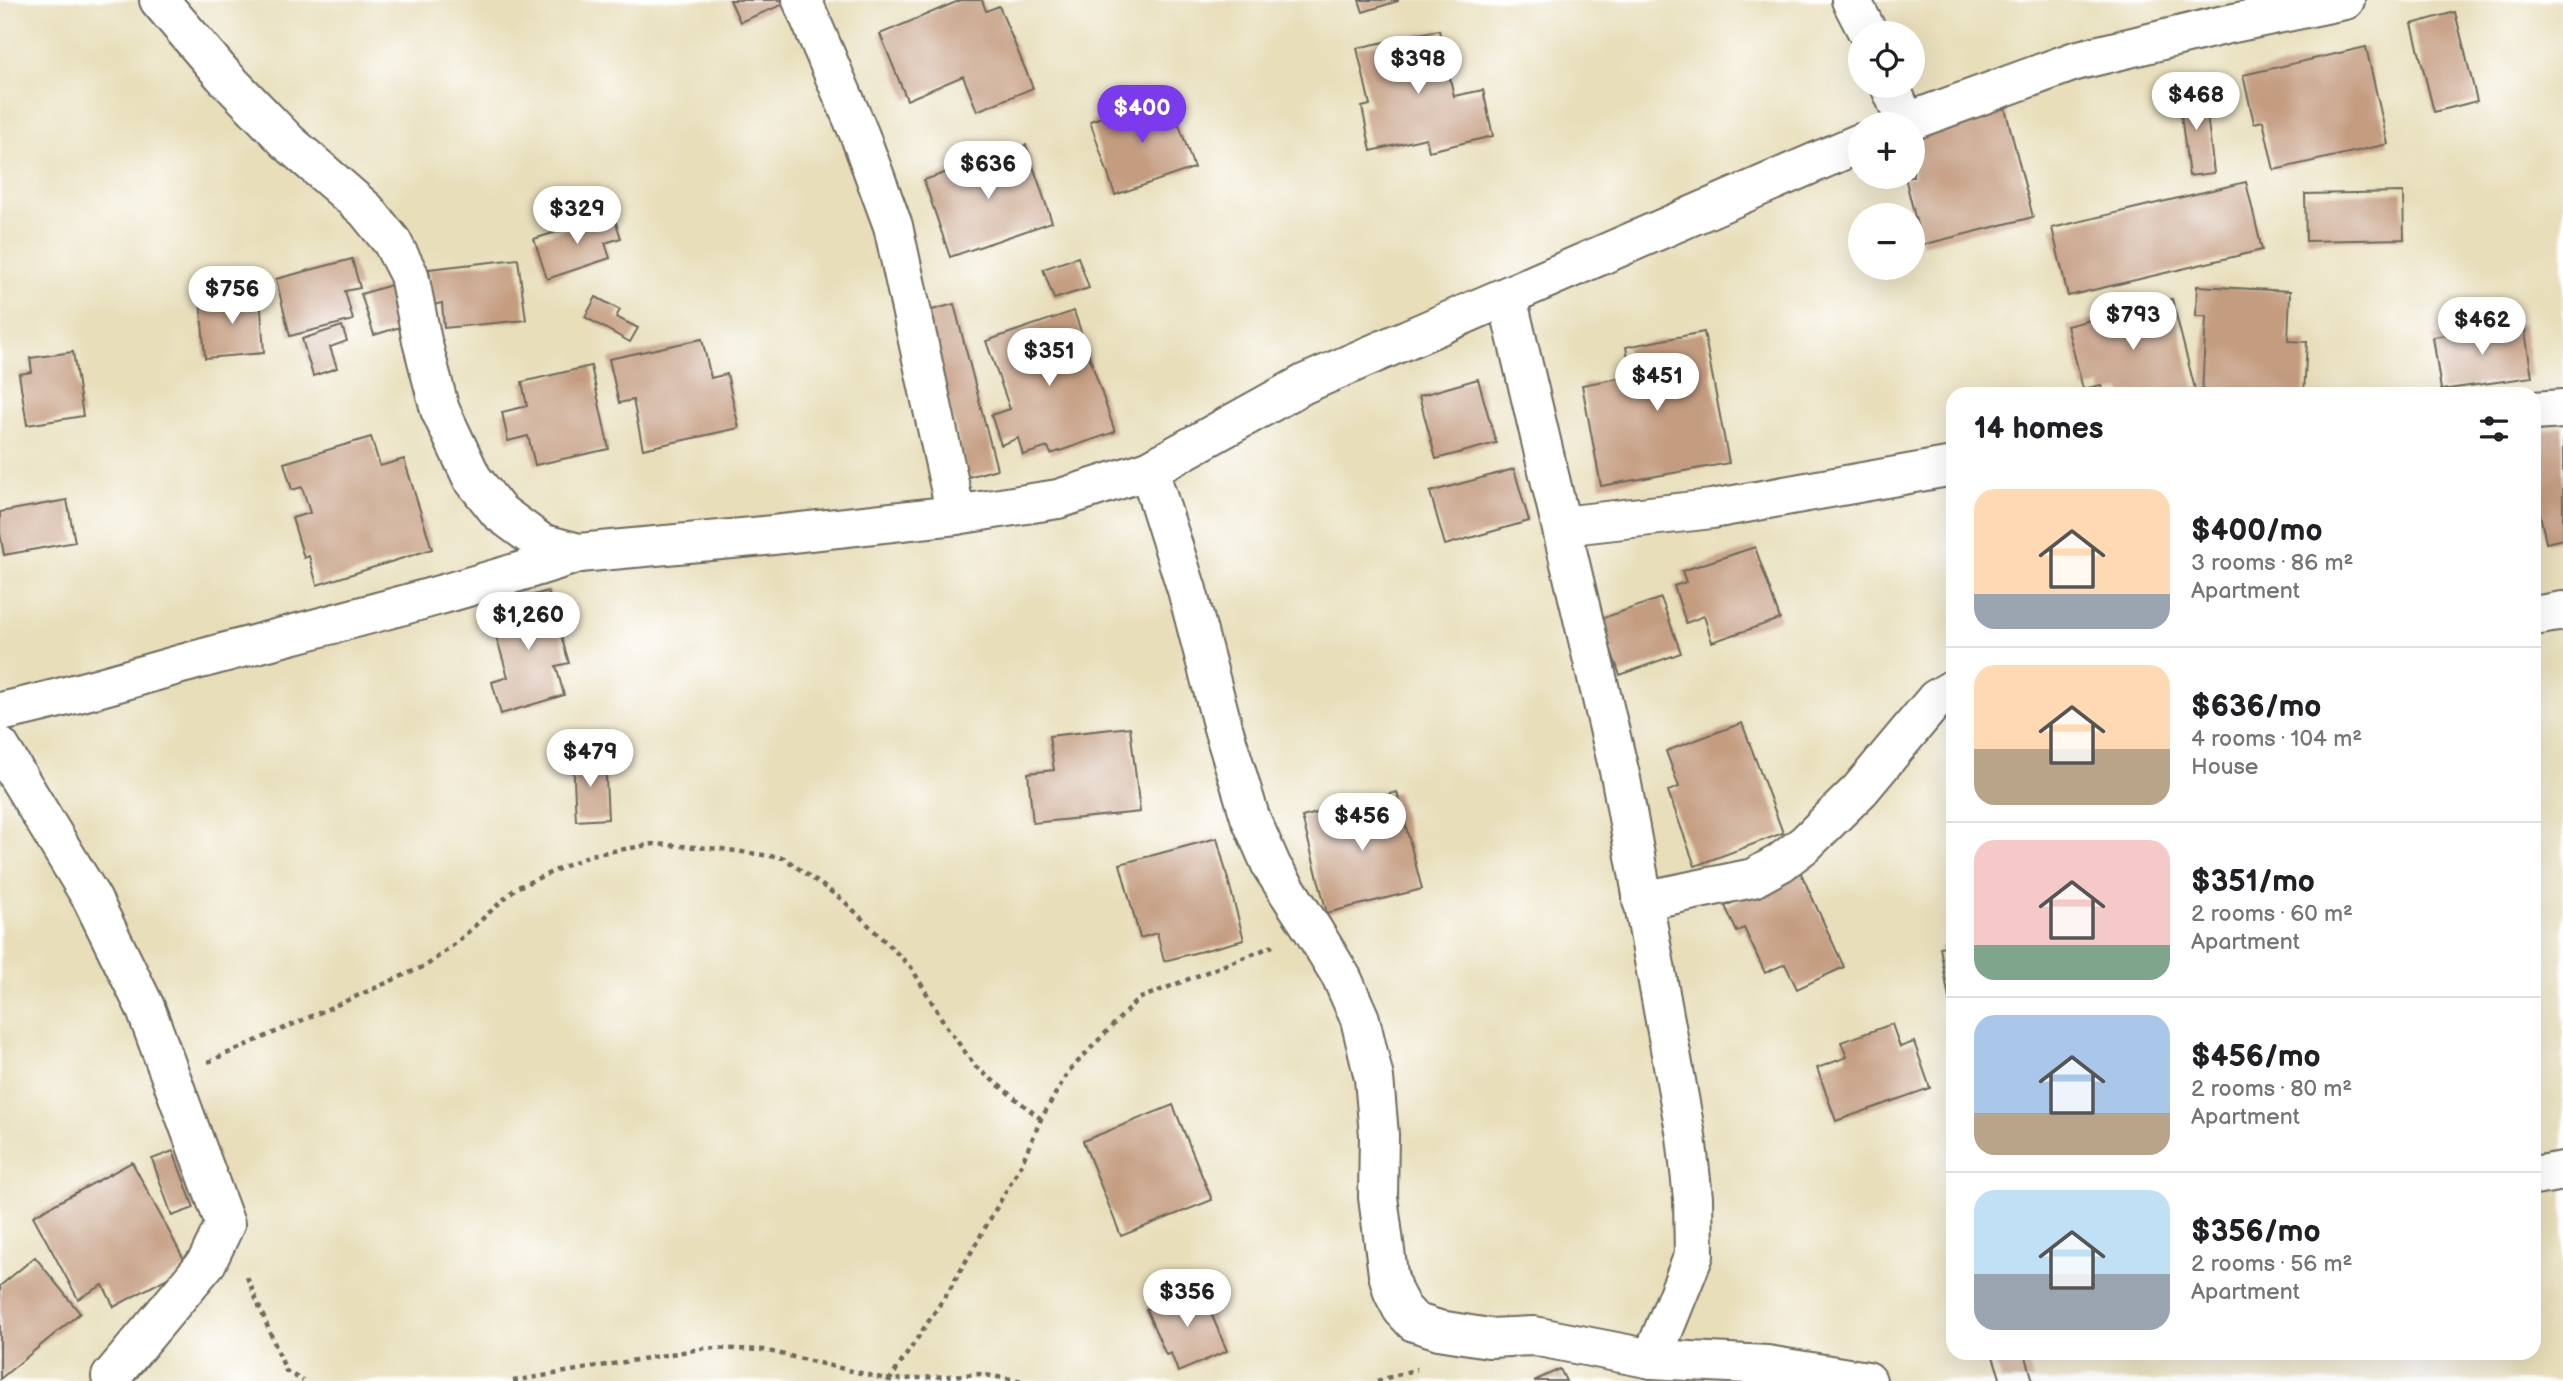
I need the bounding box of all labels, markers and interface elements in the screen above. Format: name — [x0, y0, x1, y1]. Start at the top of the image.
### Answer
map controls — [1848, 21, 1925, 280]
button: locate — [1848, 21, 1925, 98]
pin: $398 — [1377, 36, 1459, 96]
text: $398 — [1390, 45, 1446, 73]
pin: $468 — [2155, 72, 2237, 132]
text: $468 — [2168, 81, 2224, 109]
pin: $400 — [1101, 86, 1183, 145]
text: $400 — [1113, 94, 1171, 122]
button: + — [1848, 112, 1925, 189]
pin: $636 — [947, 142, 1029, 201]
text: $636 — [960, 150, 1016, 178]
pin: $329 — [536, 187, 618, 246]
text: $329 — [549, 195, 605, 223]
button: − — [1848, 203, 1925, 280]
pin: $756 — [191, 266, 273, 326]
text: $756 — [204, 275, 260, 303]
pin: $793 — [2092, 292, 2174, 352]
pin: $462 — [2441, 298, 2523, 357]
text: $793 — [2106, 301, 2160, 329]
text: $462 — [2454, 306, 2510, 334]
pin: $351 — [1008, 328, 1090, 388]
text: $351 — [1023, 337, 1075, 365]
pin: $451 — [1616, 354, 1698, 413]
text: $451 — [1631, 362, 1683, 390]
icon: filters — [2475, 410, 2513, 448]
text: 14 homes — [1974, 411, 2103, 447]
text: $400/mo — [2191, 513, 2323, 549]
icon: home — [2030, 517, 2114, 601]
text: 3 rooms · 86 m² — [2191, 549, 2353, 577]
text: Apartment — [2191, 577, 2300, 605]
pin: $1,260 — [471, 592, 585, 652]
text: $1,260 — [492, 601, 564, 629]
text: $636/mo — [2191, 689, 2321, 725]
icon: home — [2030, 693, 2114, 777]
text: 4 rooms · 104 m² — [2191, 725, 2362, 753]
pin: $479 — [549, 730, 631, 789]
text: $479 — [563, 738, 617, 766]
text: House — [2191, 753, 2258, 781]
pin: $456 — [1321, 794, 1403, 853]
text: $456 — [1334, 802, 1390, 830]
text: $351/mo — [2191, 864, 2315, 900]
icon: home — [2030, 868, 2114, 952]
text: 2 rooms · 60 m² — [2191, 900, 2353, 928]
text: Apartment — [2191, 928, 2300, 956]
text: $456/mo — [2191, 1039, 2321, 1075]
icon: home — [2030, 1043, 2114, 1127]
text: 2 rooms · 80 m² — [2191, 1075, 2352, 1103]
text: Apartment — [2191, 1103, 2300, 1131]
text: $356/mo — [2191, 1214, 2321, 1250]
icon: home — [2030, 1218, 2114, 1302]
text: 2 rooms · 56 m² — [2191, 1250, 2353, 1278]
pin: $356 — [1146, 1270, 1228, 1329]
text: $356 — [1159, 1278, 1215, 1306]
text: Apartment — [2191, 1278, 2300, 1306]

